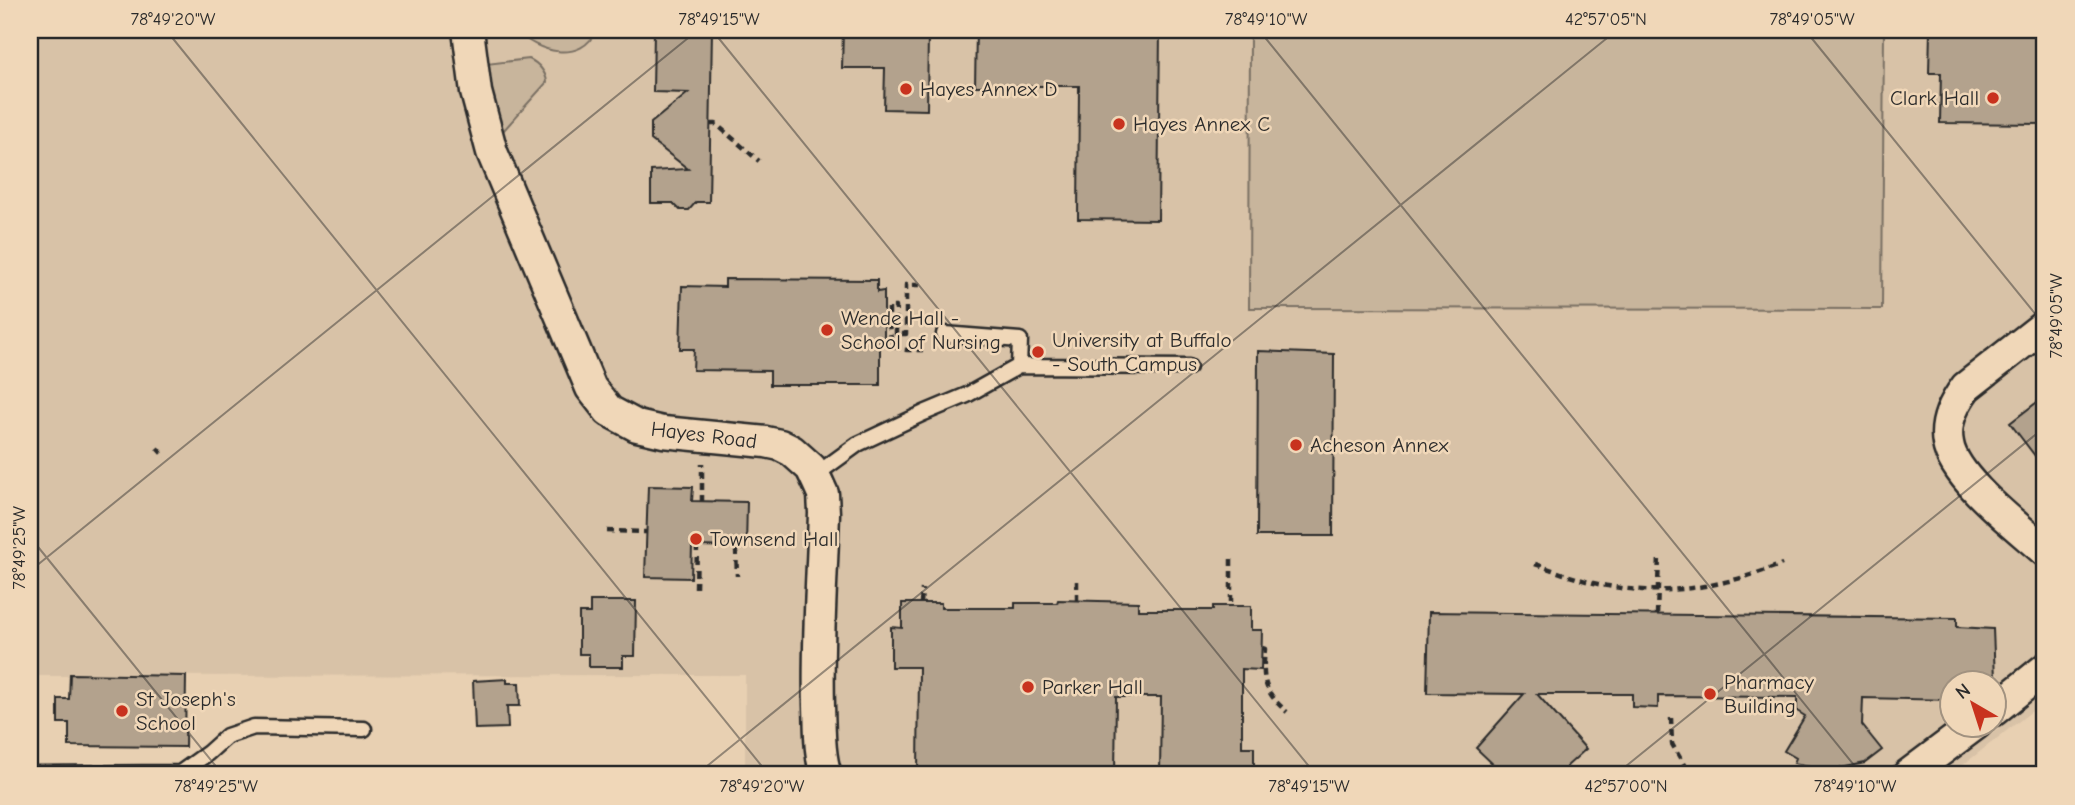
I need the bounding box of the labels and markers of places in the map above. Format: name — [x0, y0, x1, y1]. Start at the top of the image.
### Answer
place label: Hayes Annex D — [920, 77, 1057, 101]
marker: Hayes Annex D — [898, 81, 914, 97]
place label: Clark Hall — [1890, 86, 1979, 110]
marker: Clark Hall — [1985, 90, 2001, 106]
place label: Hayes Annex C — [1133, 112, 1270, 136]
marker: Hayes Annex C — [1111, 116, 1127, 132]
place label: Wende Hall - School of Nursing — [841, 306, 1001, 354]
marker: Wende Hall - School of Nursing — [819, 322, 835, 338]
place label: University at Buffalo - South Campus — [1052, 328, 1232, 376]
marker: University at Buffalo - South Campus — [1030, 344, 1046, 360]
place label: Acheson Annex — [1310, 433, 1448, 457]
marker: Acheson Annex — [1288, 437, 1304, 453]
place label: Townsend Hall — [710, 527, 838, 551]
marker: Townsend Hall — [688, 531, 704, 547]
place label: Pharmacy Building — [1724, 670, 1815, 718]
place label: Parker Hall — [1042, 675, 1143, 699]
marker: Parker Hall — [1020, 679, 1036, 695]
marker: Pharmacy Building — [1702, 686, 1718, 702]
place label: St Joseph's School — [136, 687, 236, 735]
marker: St Joseph's School — [114, 703, 130, 719]

